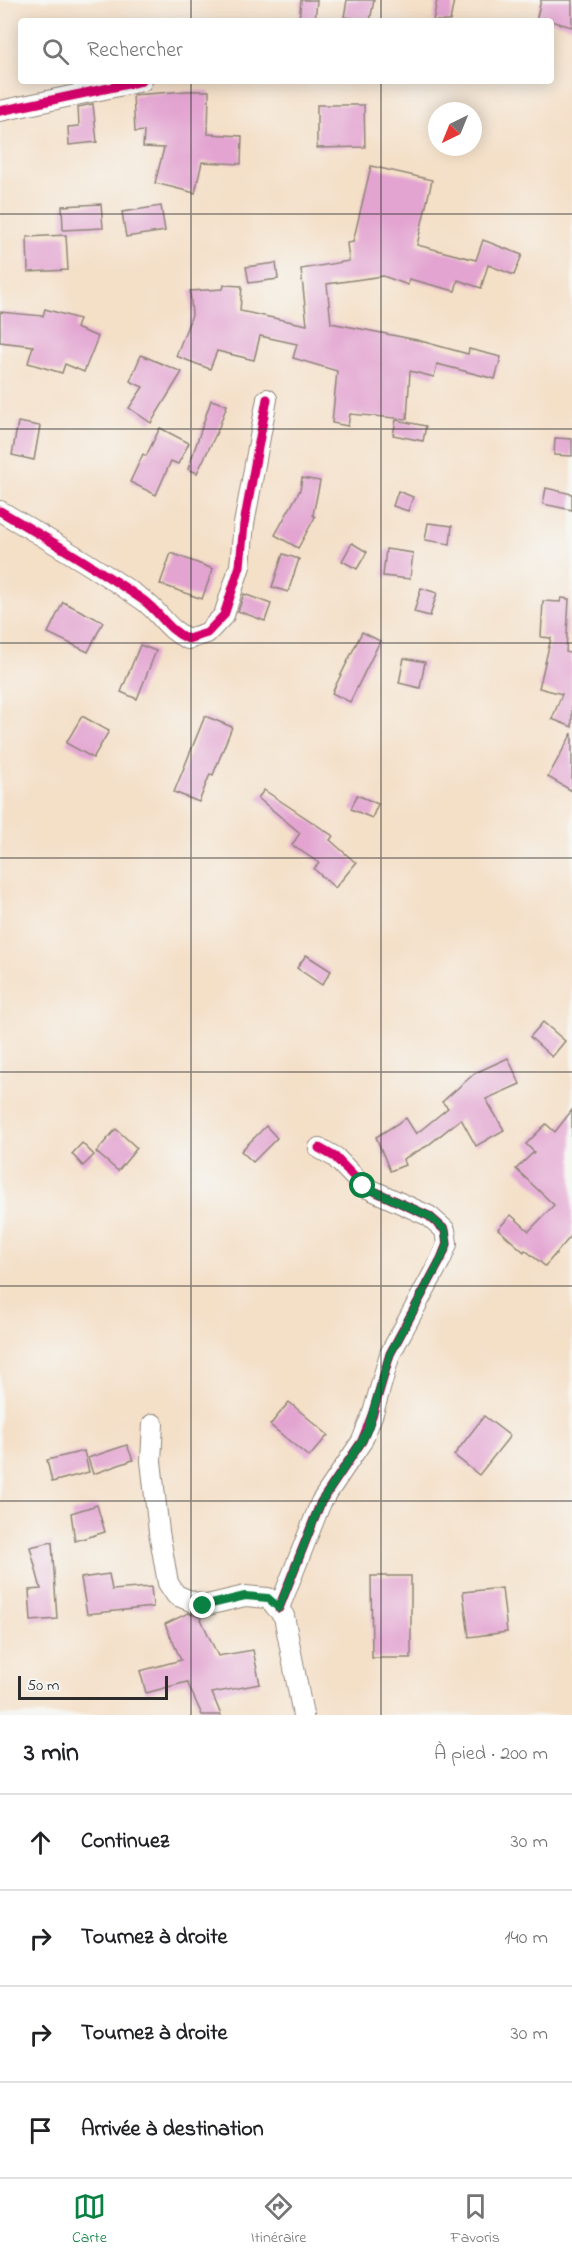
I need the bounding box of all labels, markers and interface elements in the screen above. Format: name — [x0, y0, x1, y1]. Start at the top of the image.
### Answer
search box — [18, 18, 554, 84]
icon: search — [39, 35, 72, 68]
text: Rechercher — [87, 35, 183, 67]
north arrow — [428, 102, 482, 156]
route start — [349, 1172, 375, 1198]
route end — [189, 1592, 215, 1618]
scale bar — [18, 1673, 168, 1700]
text: 50 m — [27, 1674, 59, 1698]
text: 3 min — [24, 1735, 79, 1773]
text: À pied · 200 m — [434, 1740, 548, 1769]
icon: ahead — [24, 1826, 57, 1859]
text: Continuez — [81, 1826, 169, 1858]
text: 30 m — [511, 1828, 548, 1857]
icon: right — [24, 1922, 57, 1955]
text: Tournez à droite — [81, 1922, 227, 1954]
text: 140 m — [504, 1924, 548, 1953]
icon: right — [24, 2018, 57, 2051]
text: Tournez à droite — [81, 2018, 227, 2050]
text: 30 m — [511, 2020, 548, 2049]
icon: arrive — [24, 2114, 57, 2147]
text: Arrivée à destination — [81, 2114, 264, 2146]
tab: Carte — [72, 2190, 107, 2250]
tab: Itinéraire — [251, 2190, 307, 2250]
tab: Favoris — [451, 2190, 500, 2250]

